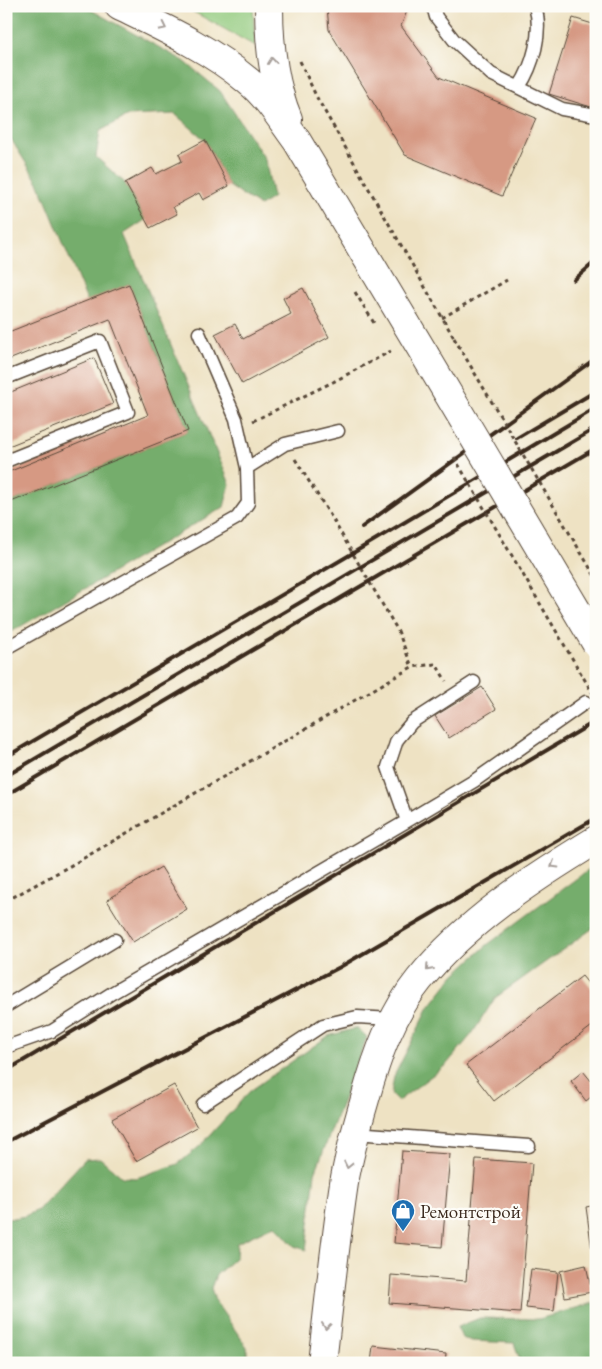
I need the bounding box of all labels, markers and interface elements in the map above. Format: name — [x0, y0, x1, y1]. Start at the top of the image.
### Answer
one-way arrow — [158, 21, 167, 32]
one-way arrow — [267, 57, 278, 65]
one-way arrow — [551, 859, 560, 869]
one-way arrow — [426, 963, 435, 972]
one-way arrow — [343, 1160, 354, 1169]
shop icon: Ремонтстрой — [390, 1198, 416, 1232]
place label: Ремонтстрой — [420, 1199, 521, 1224]
one-way arrow — [322, 1321, 332, 1330]

